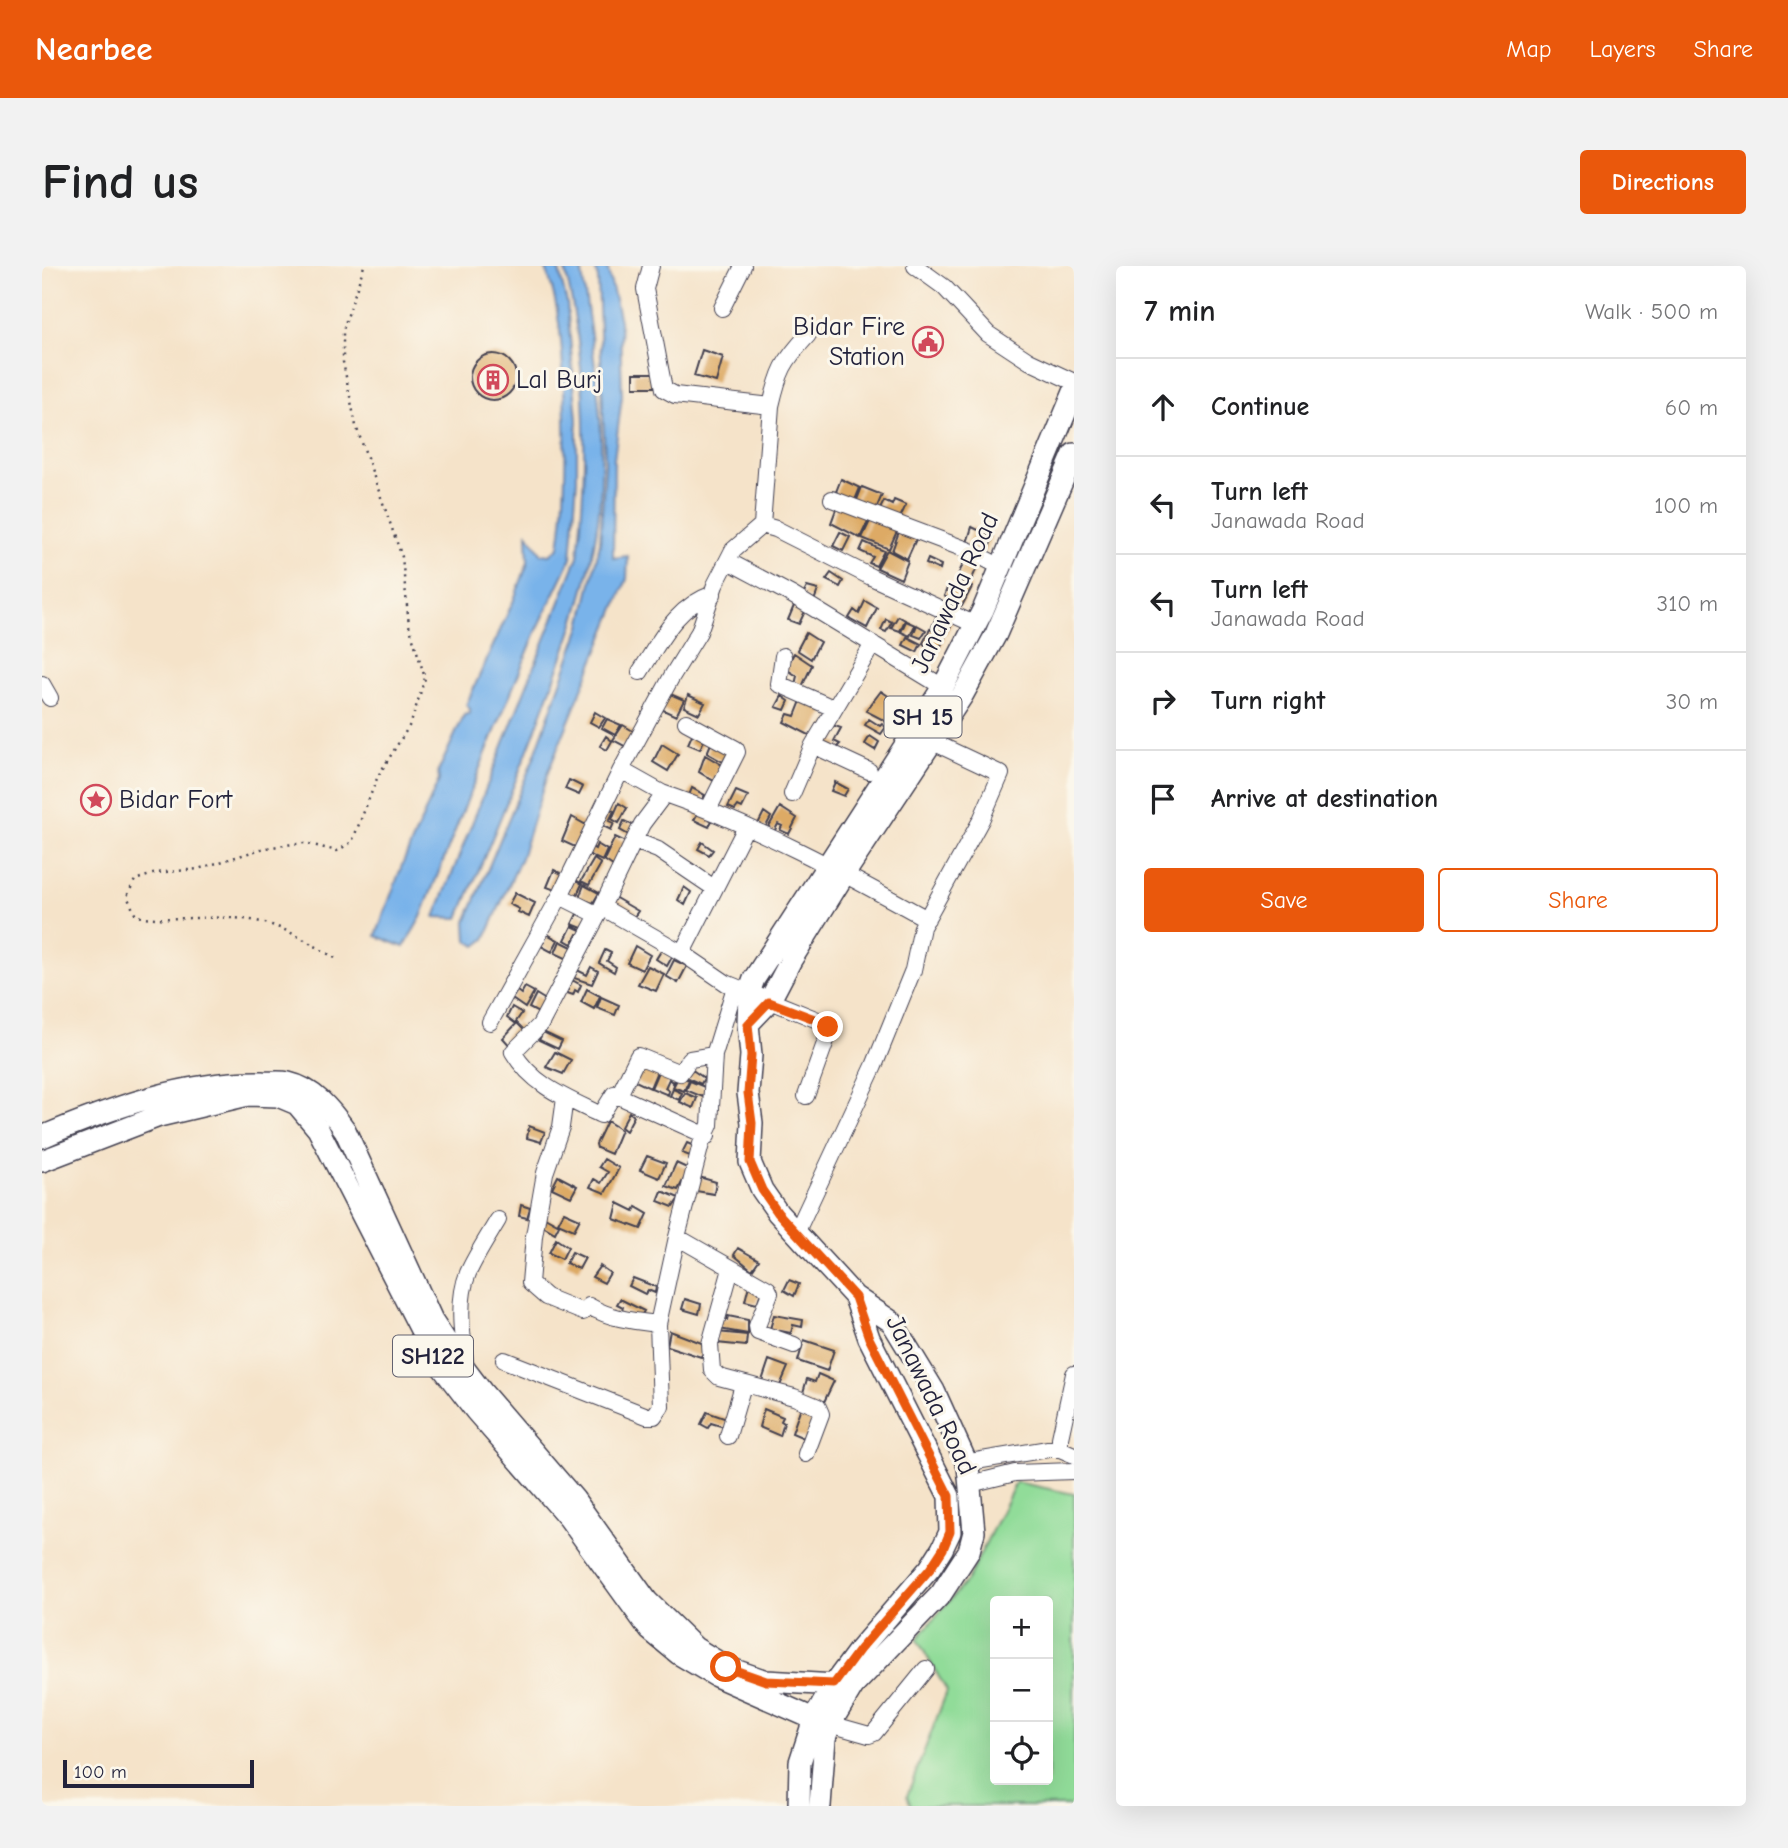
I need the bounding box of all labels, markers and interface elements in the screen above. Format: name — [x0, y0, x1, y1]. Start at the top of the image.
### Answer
text: Nearbee — [35, 30, 153, 68]
text: Map — [1506, 35, 1552, 63]
text: Layers — [1590, 35, 1655, 63]
text: Share — [1693, 35, 1753, 63]
button: Directions — [1580, 150, 1746, 214]
text: Find us — [42, 154, 198, 210]
text: 7 min — [1144, 294, 1216, 329]
text: Walk · 500 m — [1585, 298, 1718, 325]
place label: Bidar Fire Station — [793, 312, 905, 372]
public building icon: Bidar Fire Station — [911, 325, 945, 359]
building icon: Lal Burj — [476, 363, 510, 397]
place label: Lal Burj — [516, 365, 602, 395]
icon: ahead — [1144, 388, 1182, 426]
text: Continue — [1211, 392, 1309, 422]
text: 60 m — [1665, 394, 1718, 421]
text: Turn left — [1211, 477, 1308, 507]
icon: left — [1144, 486, 1182, 524]
text: 100 m — [1654, 492, 1718, 519]
text: Janawada Road — [1211, 507, 1365, 534]
street label: Janawada Road — [905, 508, 1005, 678]
text: Turn left — [1211, 575, 1308, 605]
icon: left — [1144, 584, 1182, 622]
text: 310 m — [1657, 590, 1718, 617]
text: Janawada Road — [1211, 605, 1365, 632]
icon: right — [1144, 682, 1182, 720]
text: Turn right — [1211, 686, 1325, 716]
text: 30 m — [1666, 688, 1718, 715]
road number: SH 15 — [884, 696, 962, 738]
icon: arrive — [1144, 780, 1182, 818]
place icon: Bidar Fort — [79, 783, 113, 817]
text: Arrive at destination — [1211, 784, 1438, 814]
place label: Bidar Fort — [119, 785, 234, 815]
button: Save — [1144, 868, 1424, 932]
button: Share — [1438, 868, 1718, 932]
route end — [812, 1011, 843, 1042]
street label: Janawada Road — [879, 1310, 983, 1480]
road number: SH122 — [393, 1336, 473, 1376]
map controls — [990, 1596, 1053, 1785]
button: + — [990, 1596, 1053, 1659]
route start — [710, 1651, 741, 1682]
button: − — [990, 1659, 1053, 1722]
button: locate — [990, 1722, 1053, 1785]
scale bar — [63, 1757, 254, 1789]
text: 100 m — [74, 1761, 127, 1783]

